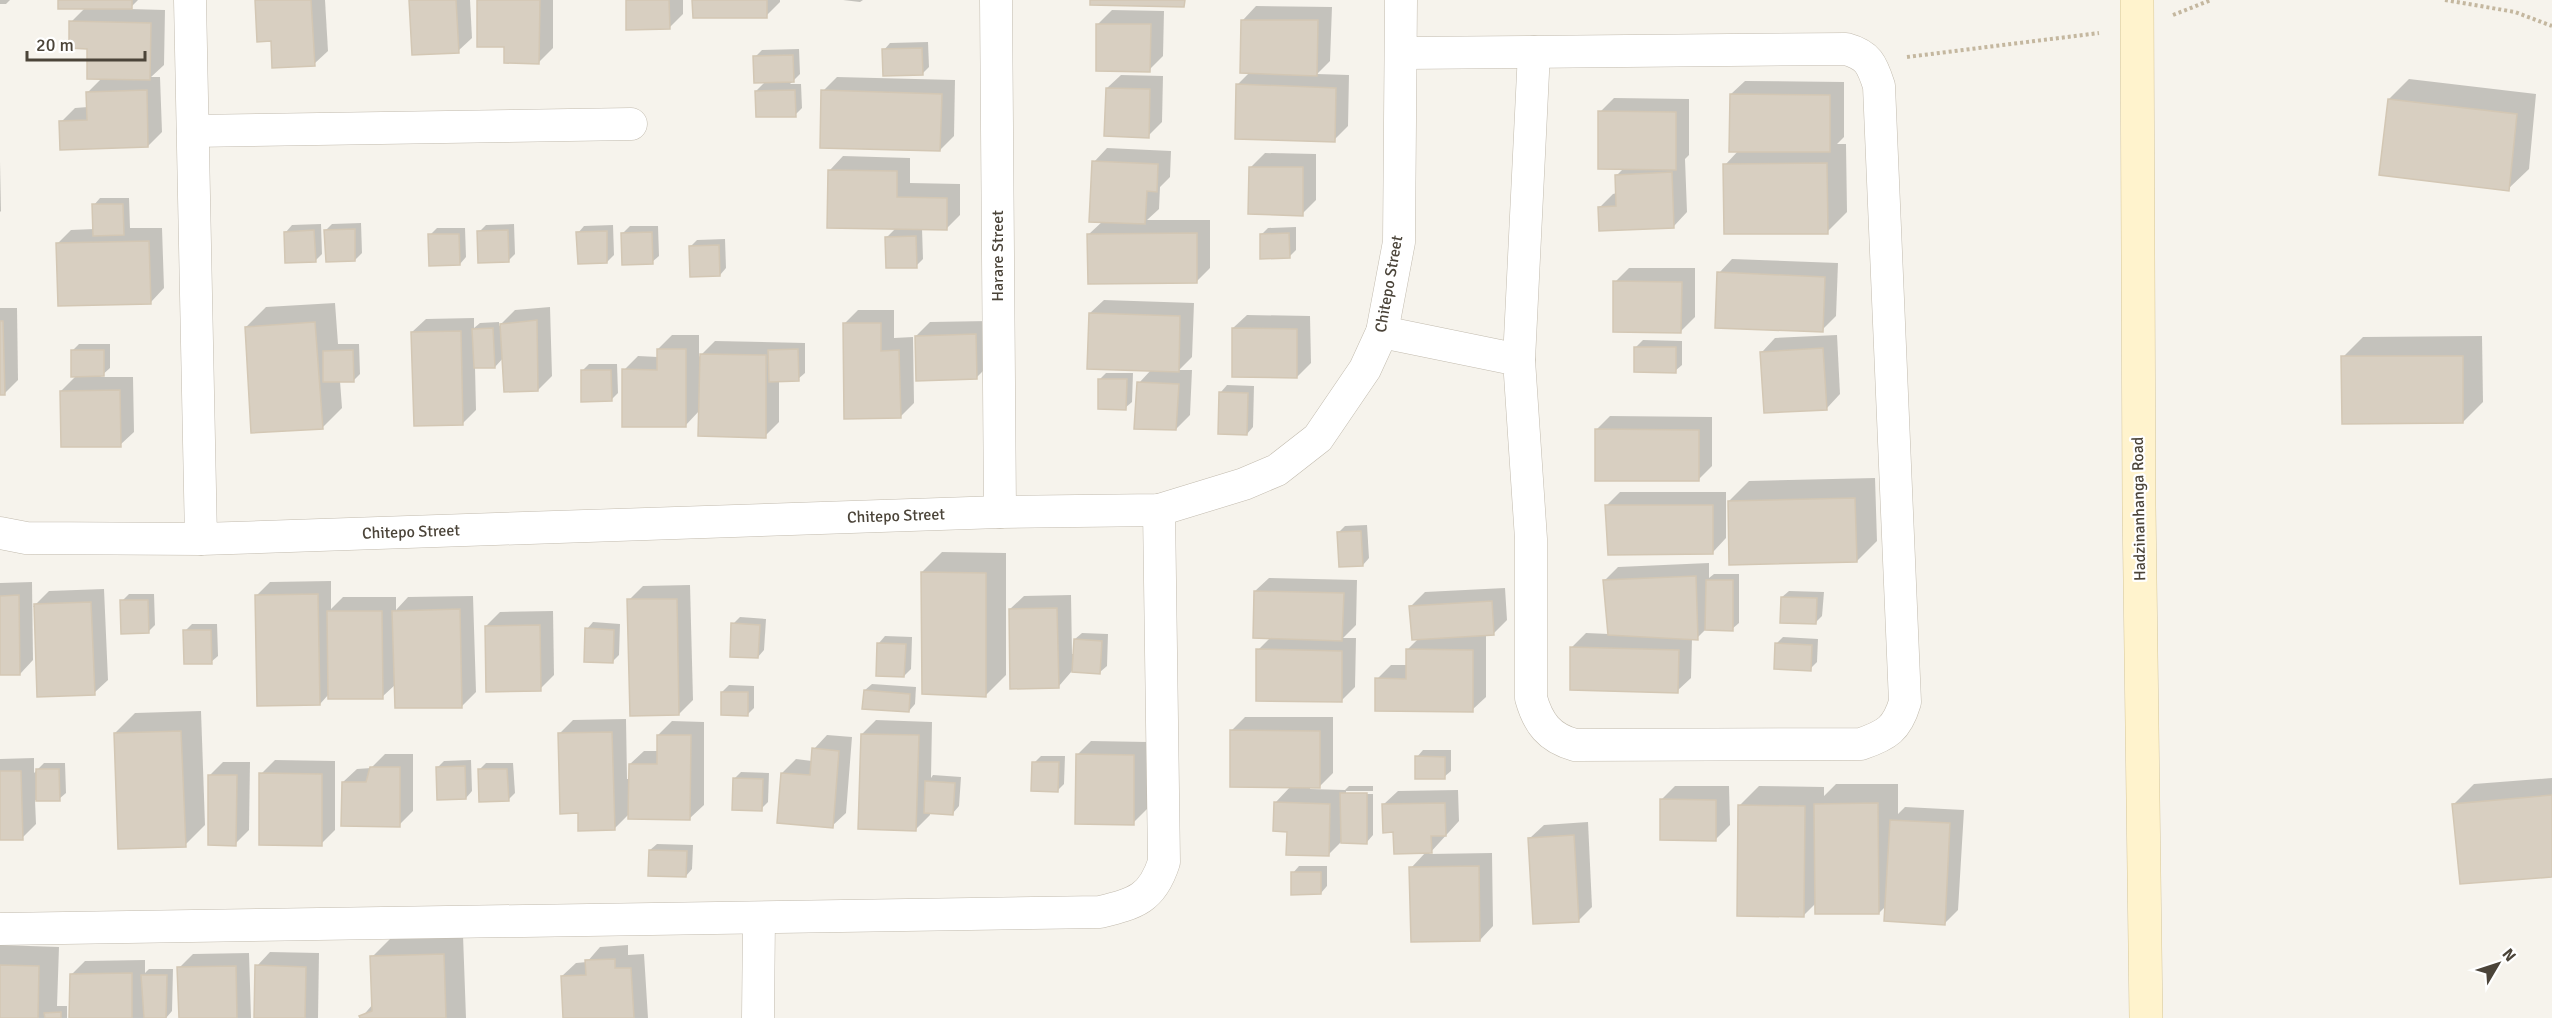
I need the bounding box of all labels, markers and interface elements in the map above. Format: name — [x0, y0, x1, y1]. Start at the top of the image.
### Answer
scale bar — [27, 24, 146, 62]
text: 20 m — [36, 34, 74, 56]
street label: Harare Street — [988, 210, 1008, 302]
street label: Chitepo Street — [1371, 234, 1407, 334]
street label: Hadzinanhanga Road — [2128, 437, 2150, 581]
street label: Chitepo Street — [847, 504, 946, 528]
street label: Chitepo Street — [362, 520, 461, 544]
north arrow — [2468, 934, 2528, 994]
text: N — [2498, 945, 2520, 966]

